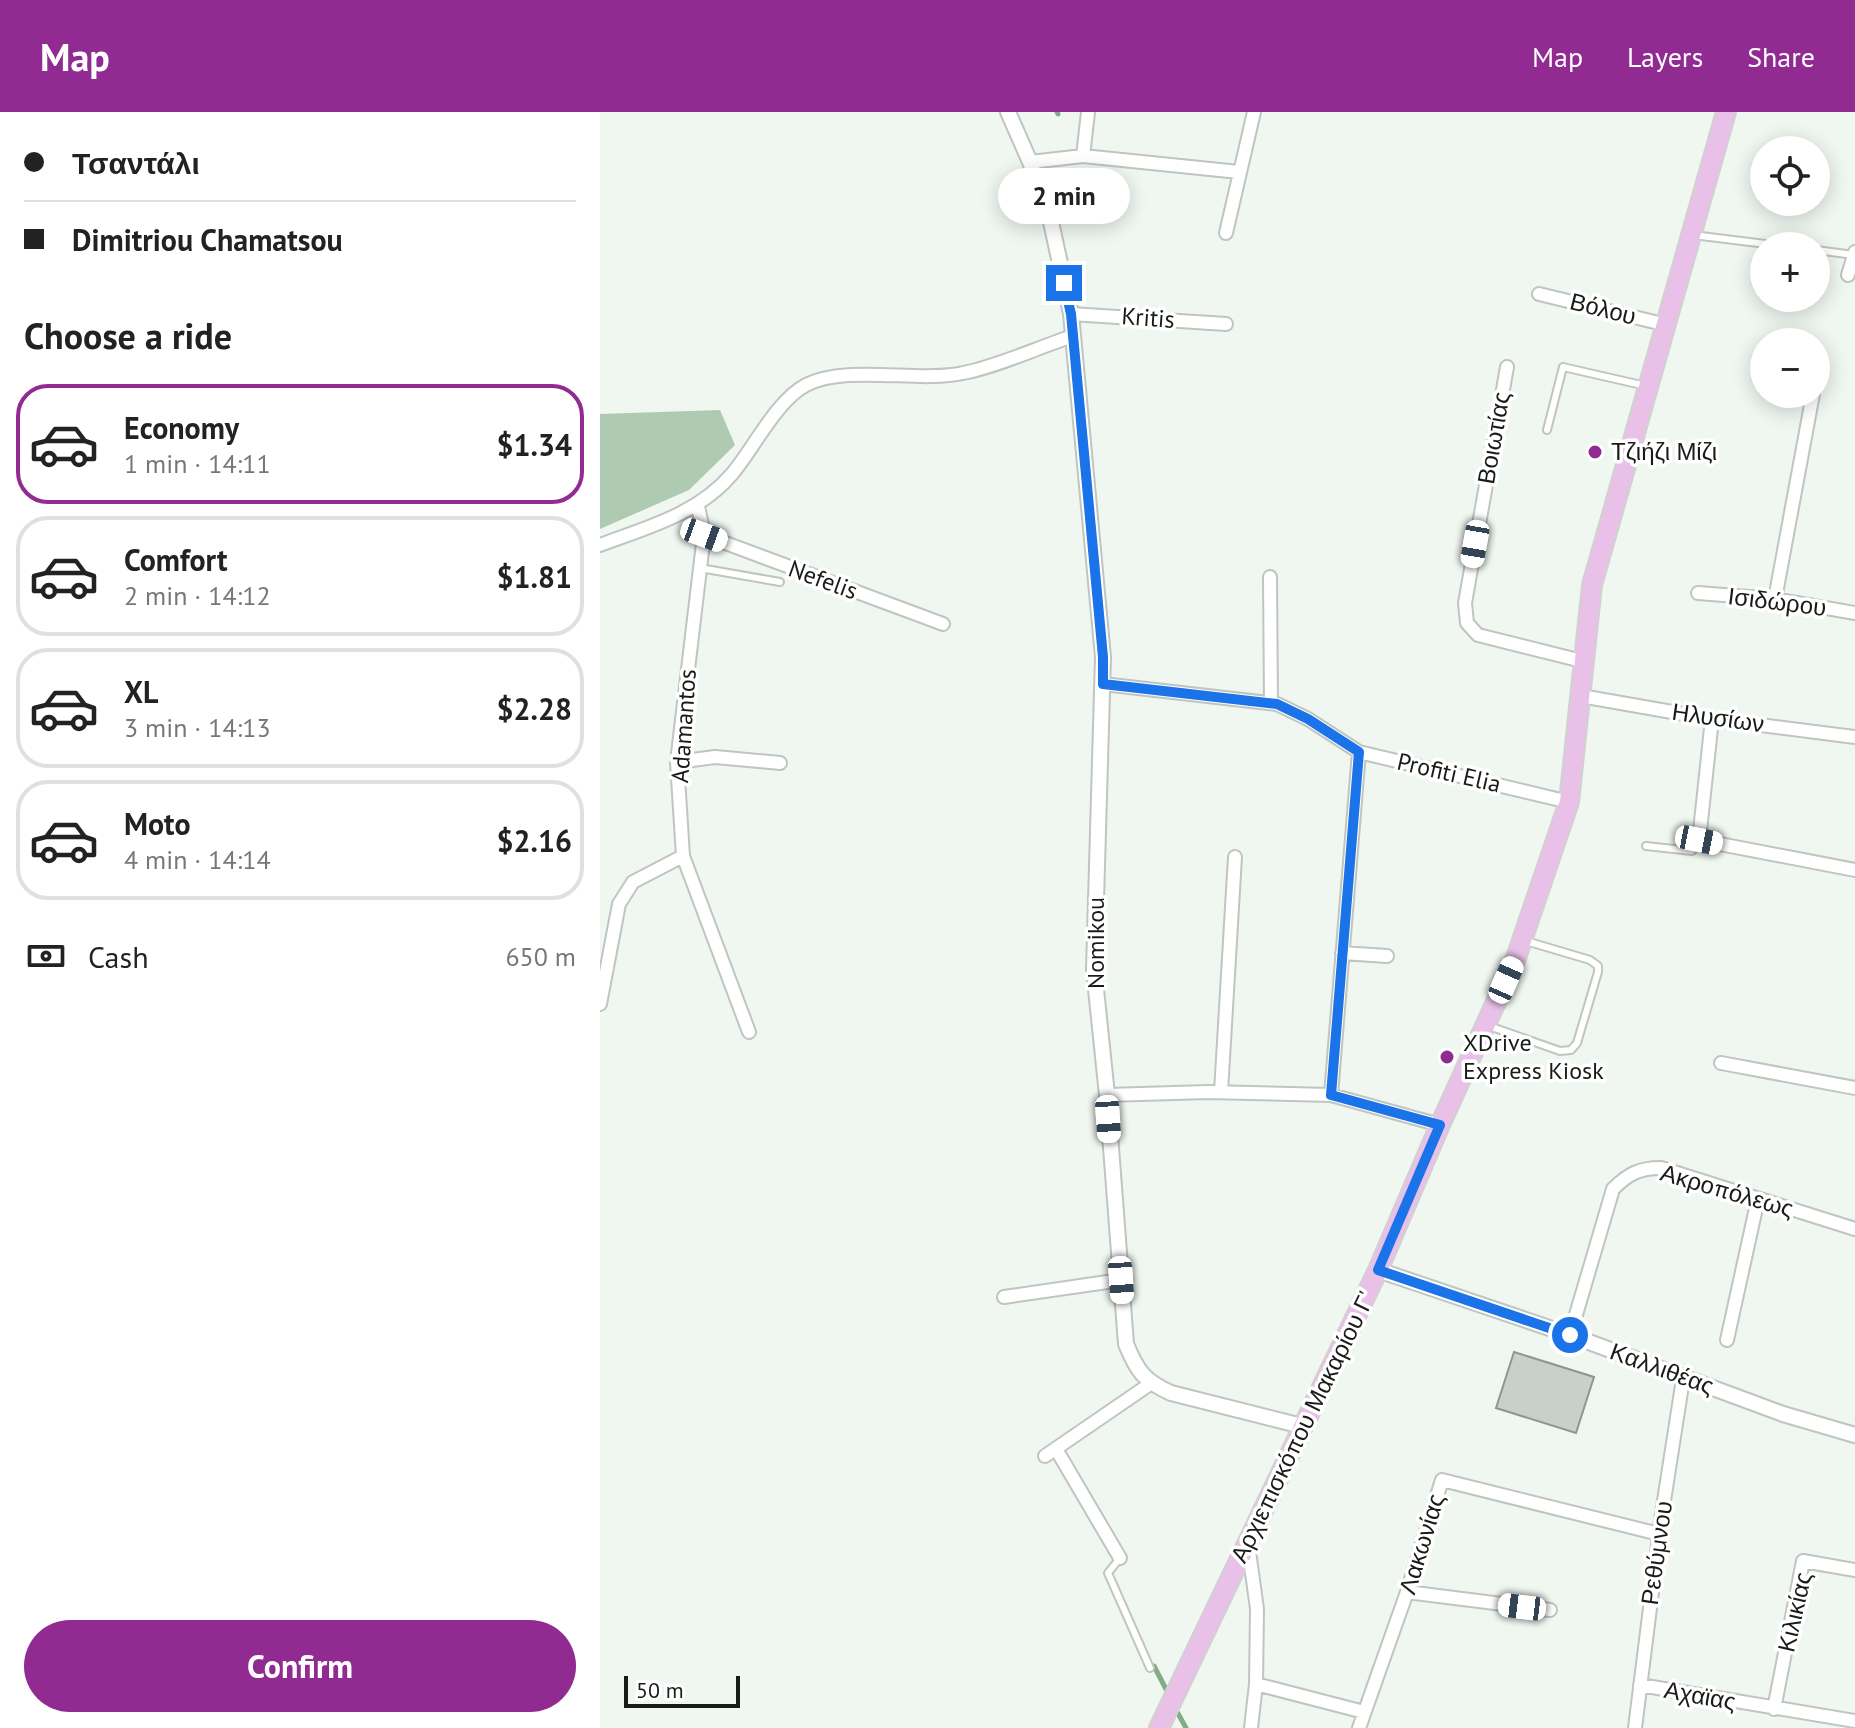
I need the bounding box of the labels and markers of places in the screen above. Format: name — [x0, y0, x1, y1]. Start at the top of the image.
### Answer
place label: Τζιήζι Μίζι — [1611, 436, 1717, 467]
marker: Τζιήζι Μίζι — [1586, 443, 1604, 461]
place label: XDrive Express Kiosk — [1463, 1027, 1604, 1086]
marker: XDrive Express Kiosk — [1438, 1048, 1456, 1066]

